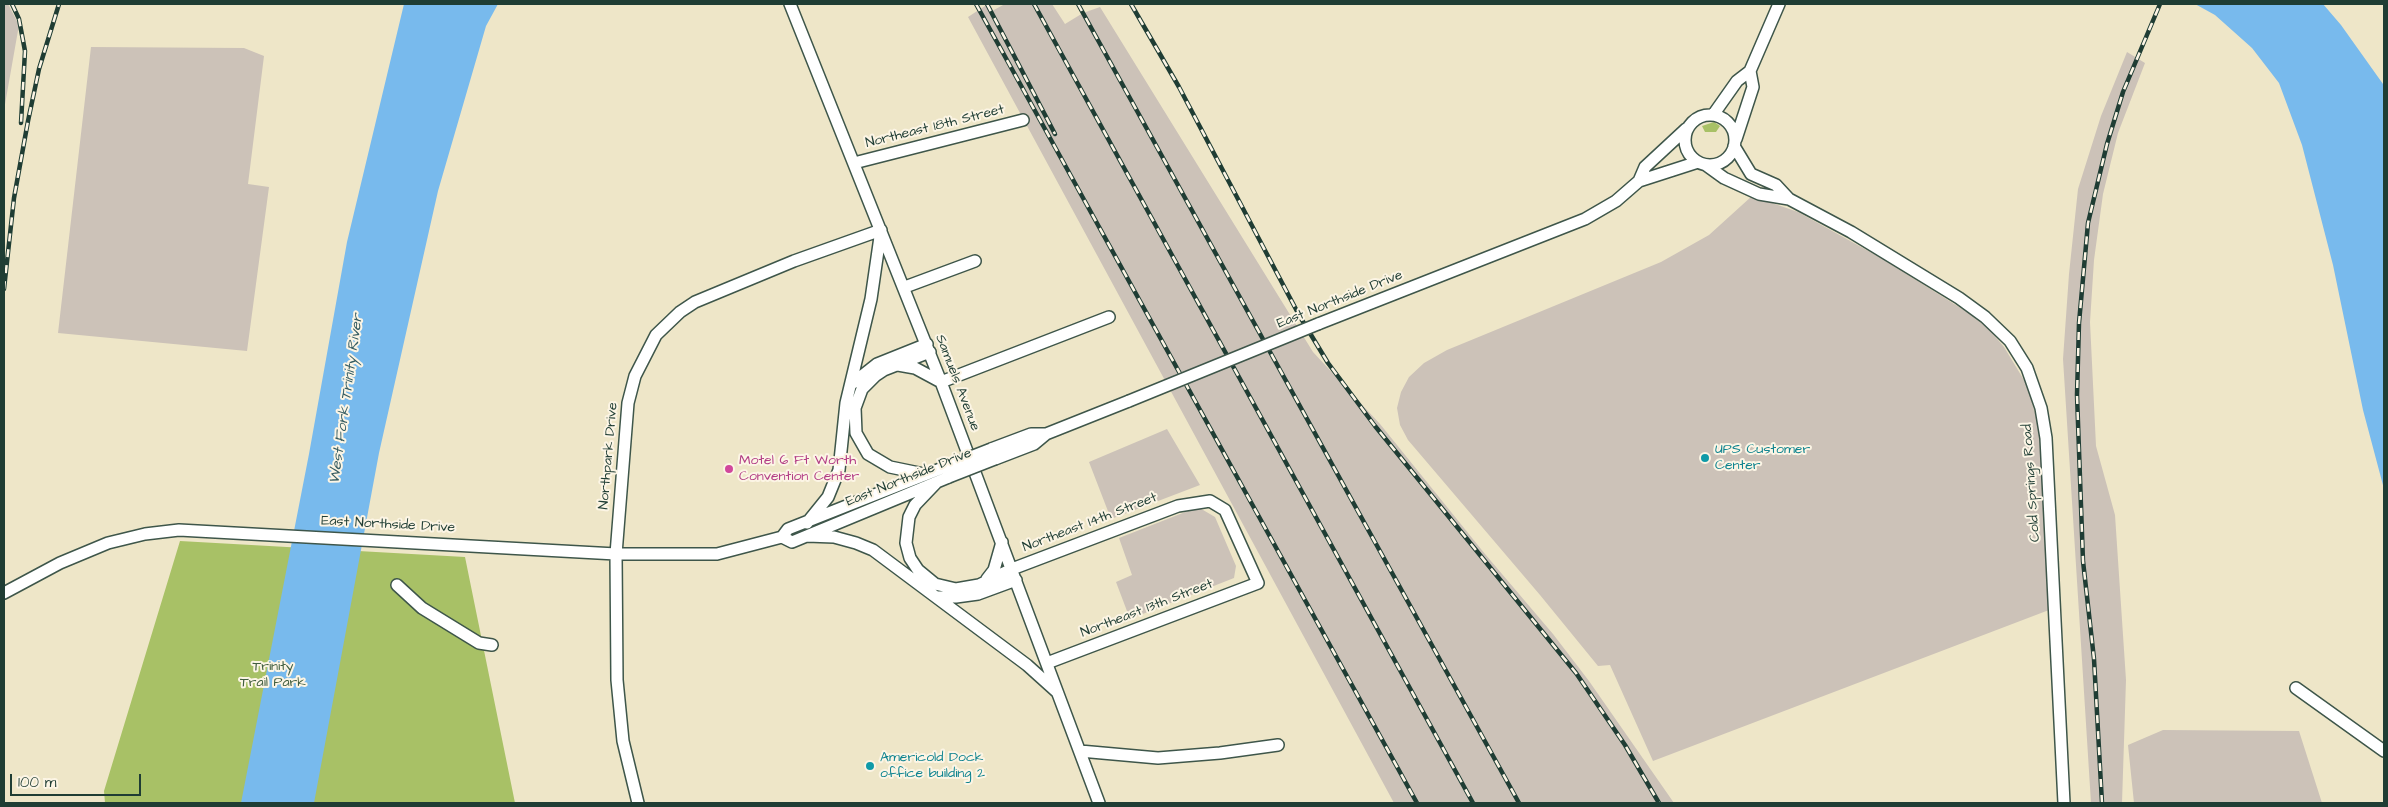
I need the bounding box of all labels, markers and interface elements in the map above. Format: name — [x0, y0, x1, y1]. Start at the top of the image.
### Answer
street label: Northeast 18th Street — [864, 102, 1006, 152]
street label: East Northside Drive — [1275, 267, 1405, 333]
water label: West Fork Trinity River — [326, 313, 368, 485]
street label: Samuels Avenue — [931, 332, 983, 434]
street label: Northpark Drive — [596, 402, 622, 510]
street label: Cold Springs Road — [2019, 423, 2045, 543]
place label: UPS Customer Center — [1715, 442, 1810, 474]
street label: East Northside Drive — [844, 445, 974, 511]
marker: UPS Customer Center — [1699, 452, 1711, 464]
place label: Motel 6 Ft Worth Convention Center — [739, 453, 859, 486]
marker: Motel 6 Ft Worth Convention Center — [723, 463, 735, 475]
street label: Northeast 14th Street — [1020, 490, 1160, 556]
street label: East Northside Drive — [321, 513, 455, 537]
street label: Northeast 13th Street — [1079, 576, 1215, 642]
park label: Trinity Trail Park — [240, 659, 306, 692]
place label: Americold Dock office building 2 — [880, 750, 985, 782]
marker: Americold Dock office building 2 — [864, 760, 876, 772]
scale bar — [12, 764, 144, 796]
text: 100 m — [18, 772, 57, 793]

